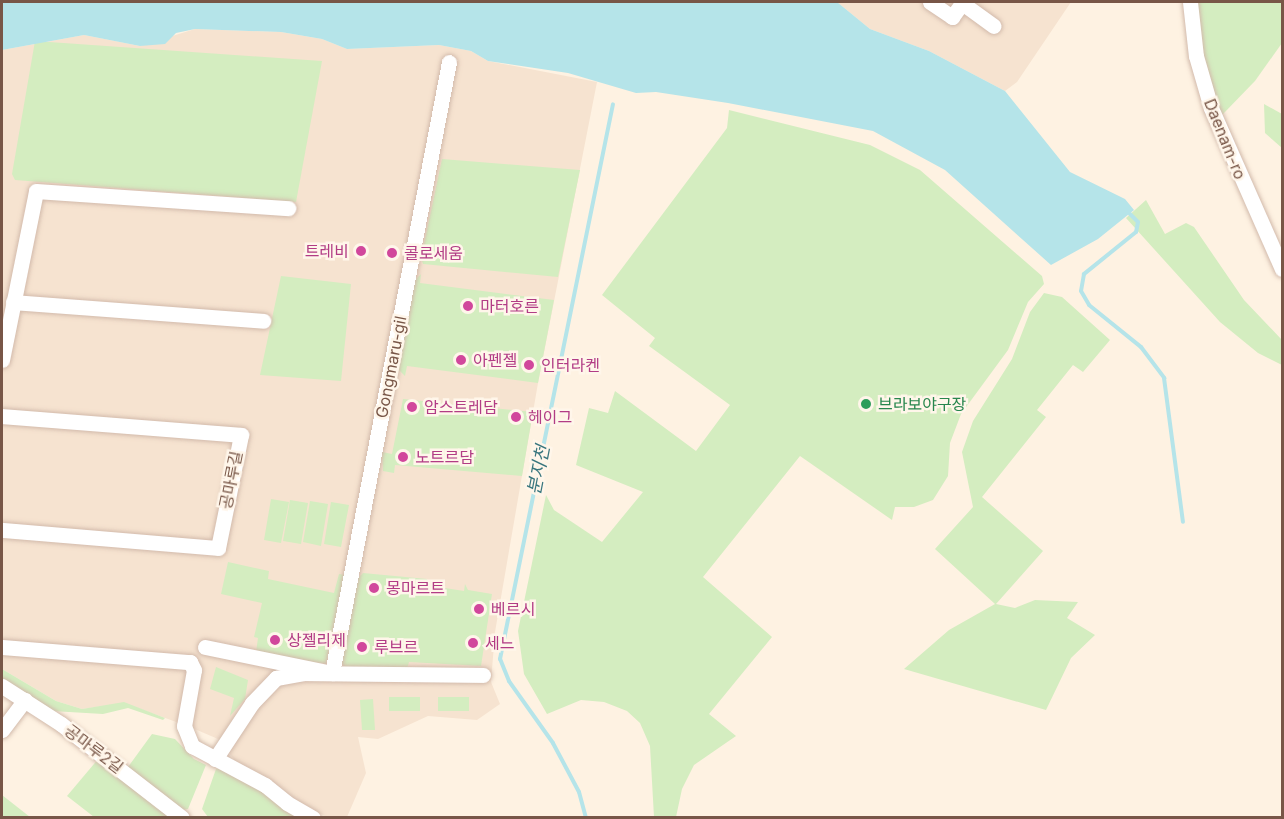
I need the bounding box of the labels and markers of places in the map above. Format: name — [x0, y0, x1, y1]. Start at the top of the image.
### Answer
place label: 트레비 — [305, 241, 349, 261]
place label: 콜로세움 — [404, 243, 463, 263]
marker: 트레비 — [354, 244, 368, 258]
marker: 콜로세움 — [385, 246, 399, 260]
place label: 마터호른 — [480, 296, 539, 316]
marker: 마터호른 — [461, 299, 475, 313]
place label: 아펜젤 — [473, 350, 517, 370]
marker: 아펜젤 — [454, 353, 468, 367]
place label: 인터라켄 — [541, 355, 600, 375]
marker: 인터라켄 — [522, 358, 536, 372]
place label: 브라보야구장 — [878, 394, 966, 414]
place label: 암스트레담 — [424, 397, 498, 417]
marker: 브라보야구장 — [859, 397, 873, 411]
marker: 암스트레담 — [405, 400, 419, 414]
place label: 헤이그 — [528, 407, 572, 427]
marker: 헤이그 — [509, 410, 523, 424]
place label: 노트르담 — [415, 447, 474, 467]
marker: 노트르담 — [396, 450, 410, 464]
place label: 몽마르트 — [386, 578, 445, 598]
marker: 몽마르트 — [367, 581, 381, 595]
place label: 베르시 — [491, 599, 535, 619]
marker: 베르시 — [472, 602, 486, 616]
place label: 상젤리제 — [287, 630, 346, 650]
marker: 상젤리제 — [268, 633, 282, 647]
place label: 세느 — [485, 633, 514, 653]
marker: 세느 — [466, 636, 480, 650]
place label: 루브르 — [374, 637, 418, 657]
marker: 루브르 — [355, 640, 369, 654]

